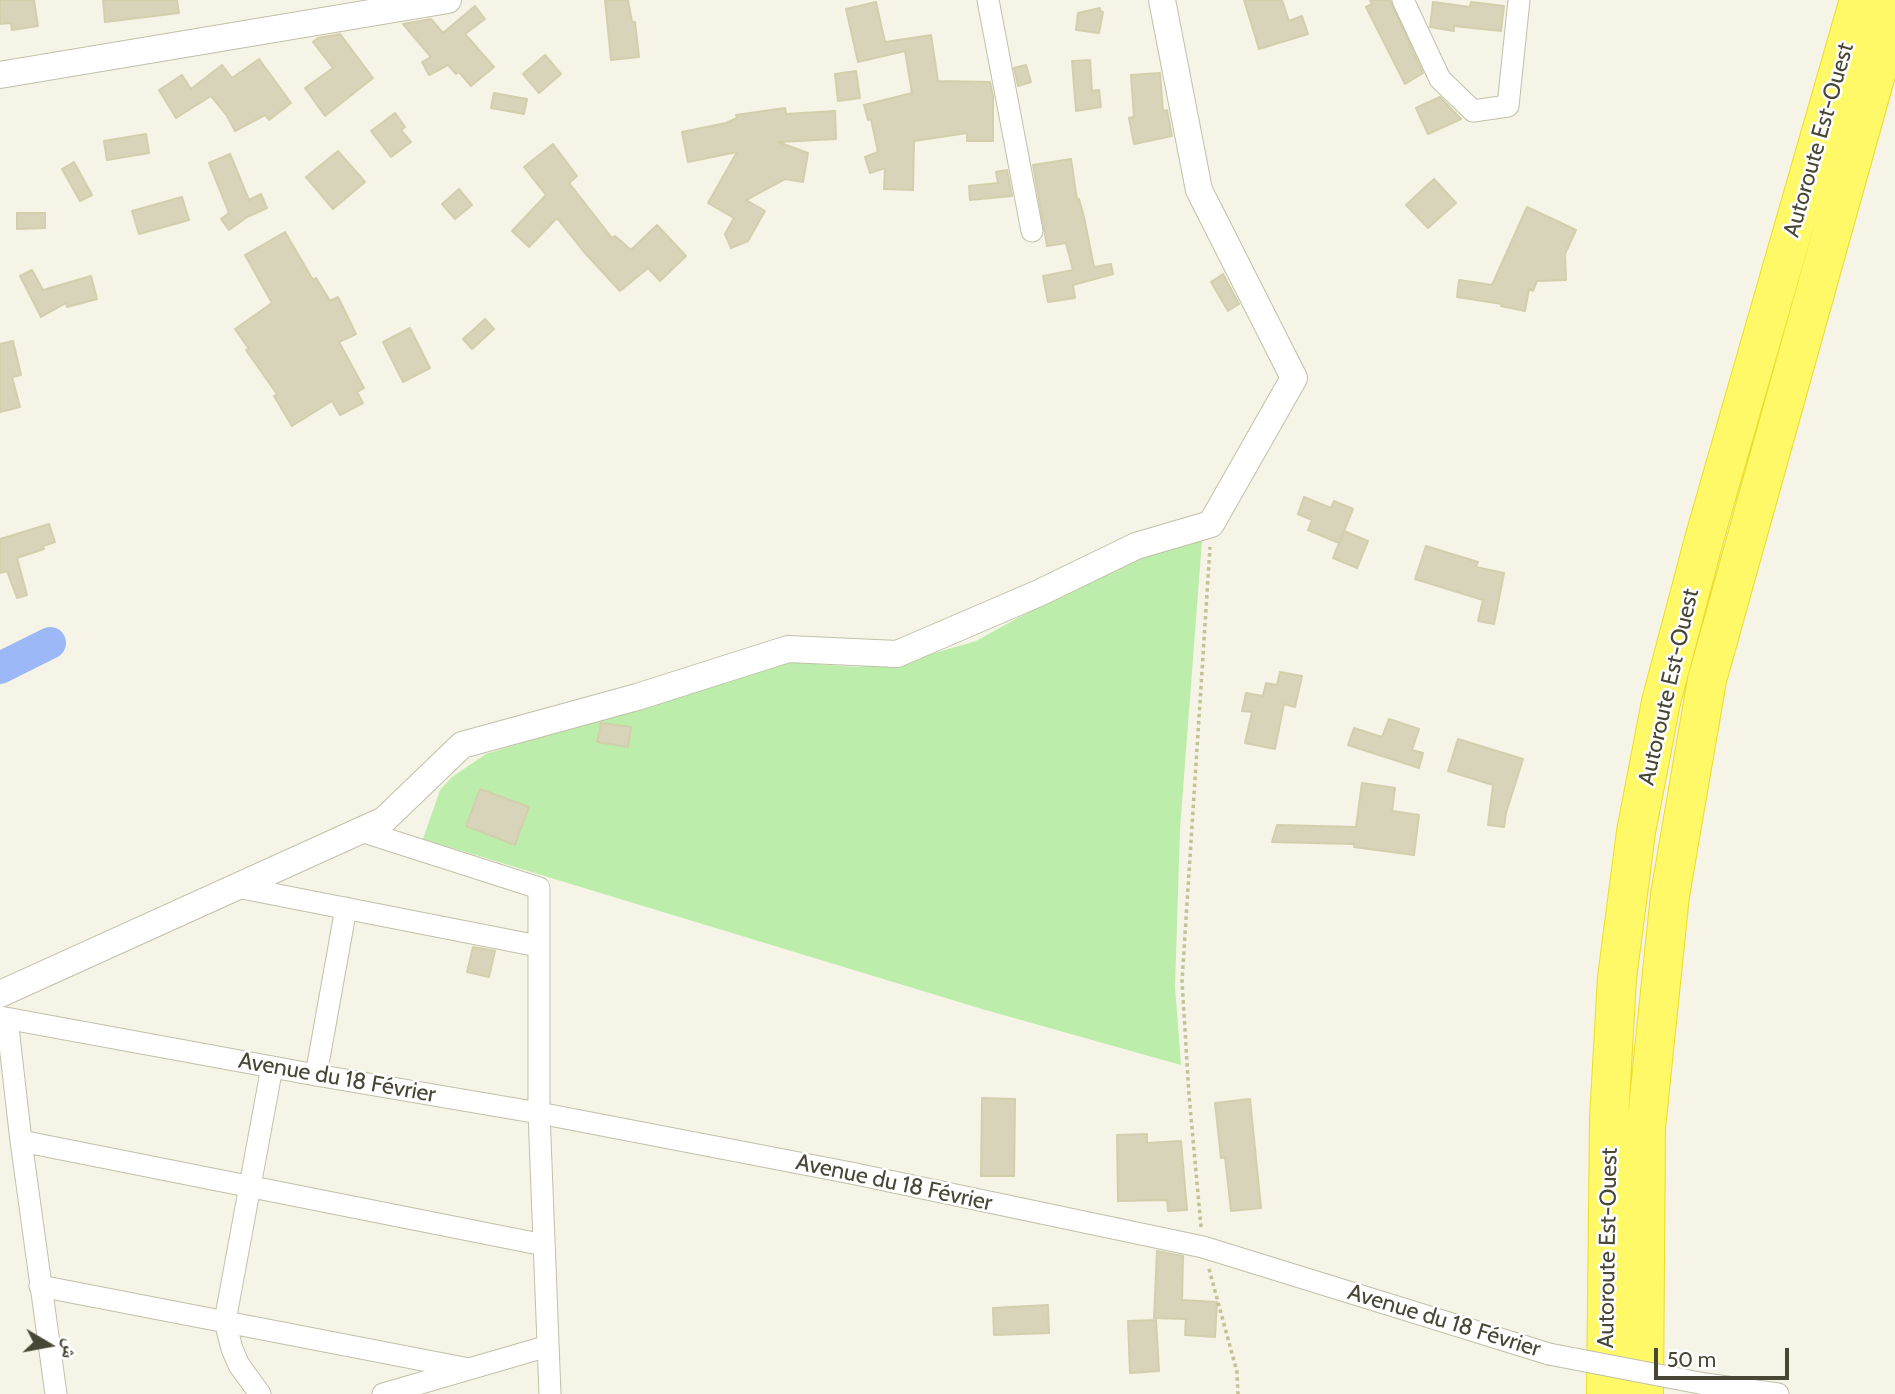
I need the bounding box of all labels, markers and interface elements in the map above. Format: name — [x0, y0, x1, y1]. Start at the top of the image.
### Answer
street label: Autoroute Est-Ouest — [1778, 40, 1860, 240]
street label: Autoroute Est-Ouest — [1633, 586, 1705, 788]
street label: Avenue du 18 Février — [236, 1047, 438, 1109]
street label: Autoroute Est-Ouest — [1592, 1147, 1624, 1349]
street label: Avenue du 18 Février — [793, 1149, 995, 1217]
street label: Avenue du 18 Février — [1344, 1279, 1544, 1363]
north arrow — [14, 1310, 84, 1380]
scale bar — [1657, 1334, 1792, 1378]
text: ش — [57, 1337, 83, 1361]
text: 50 m — [1667, 1347, 1716, 1372]

